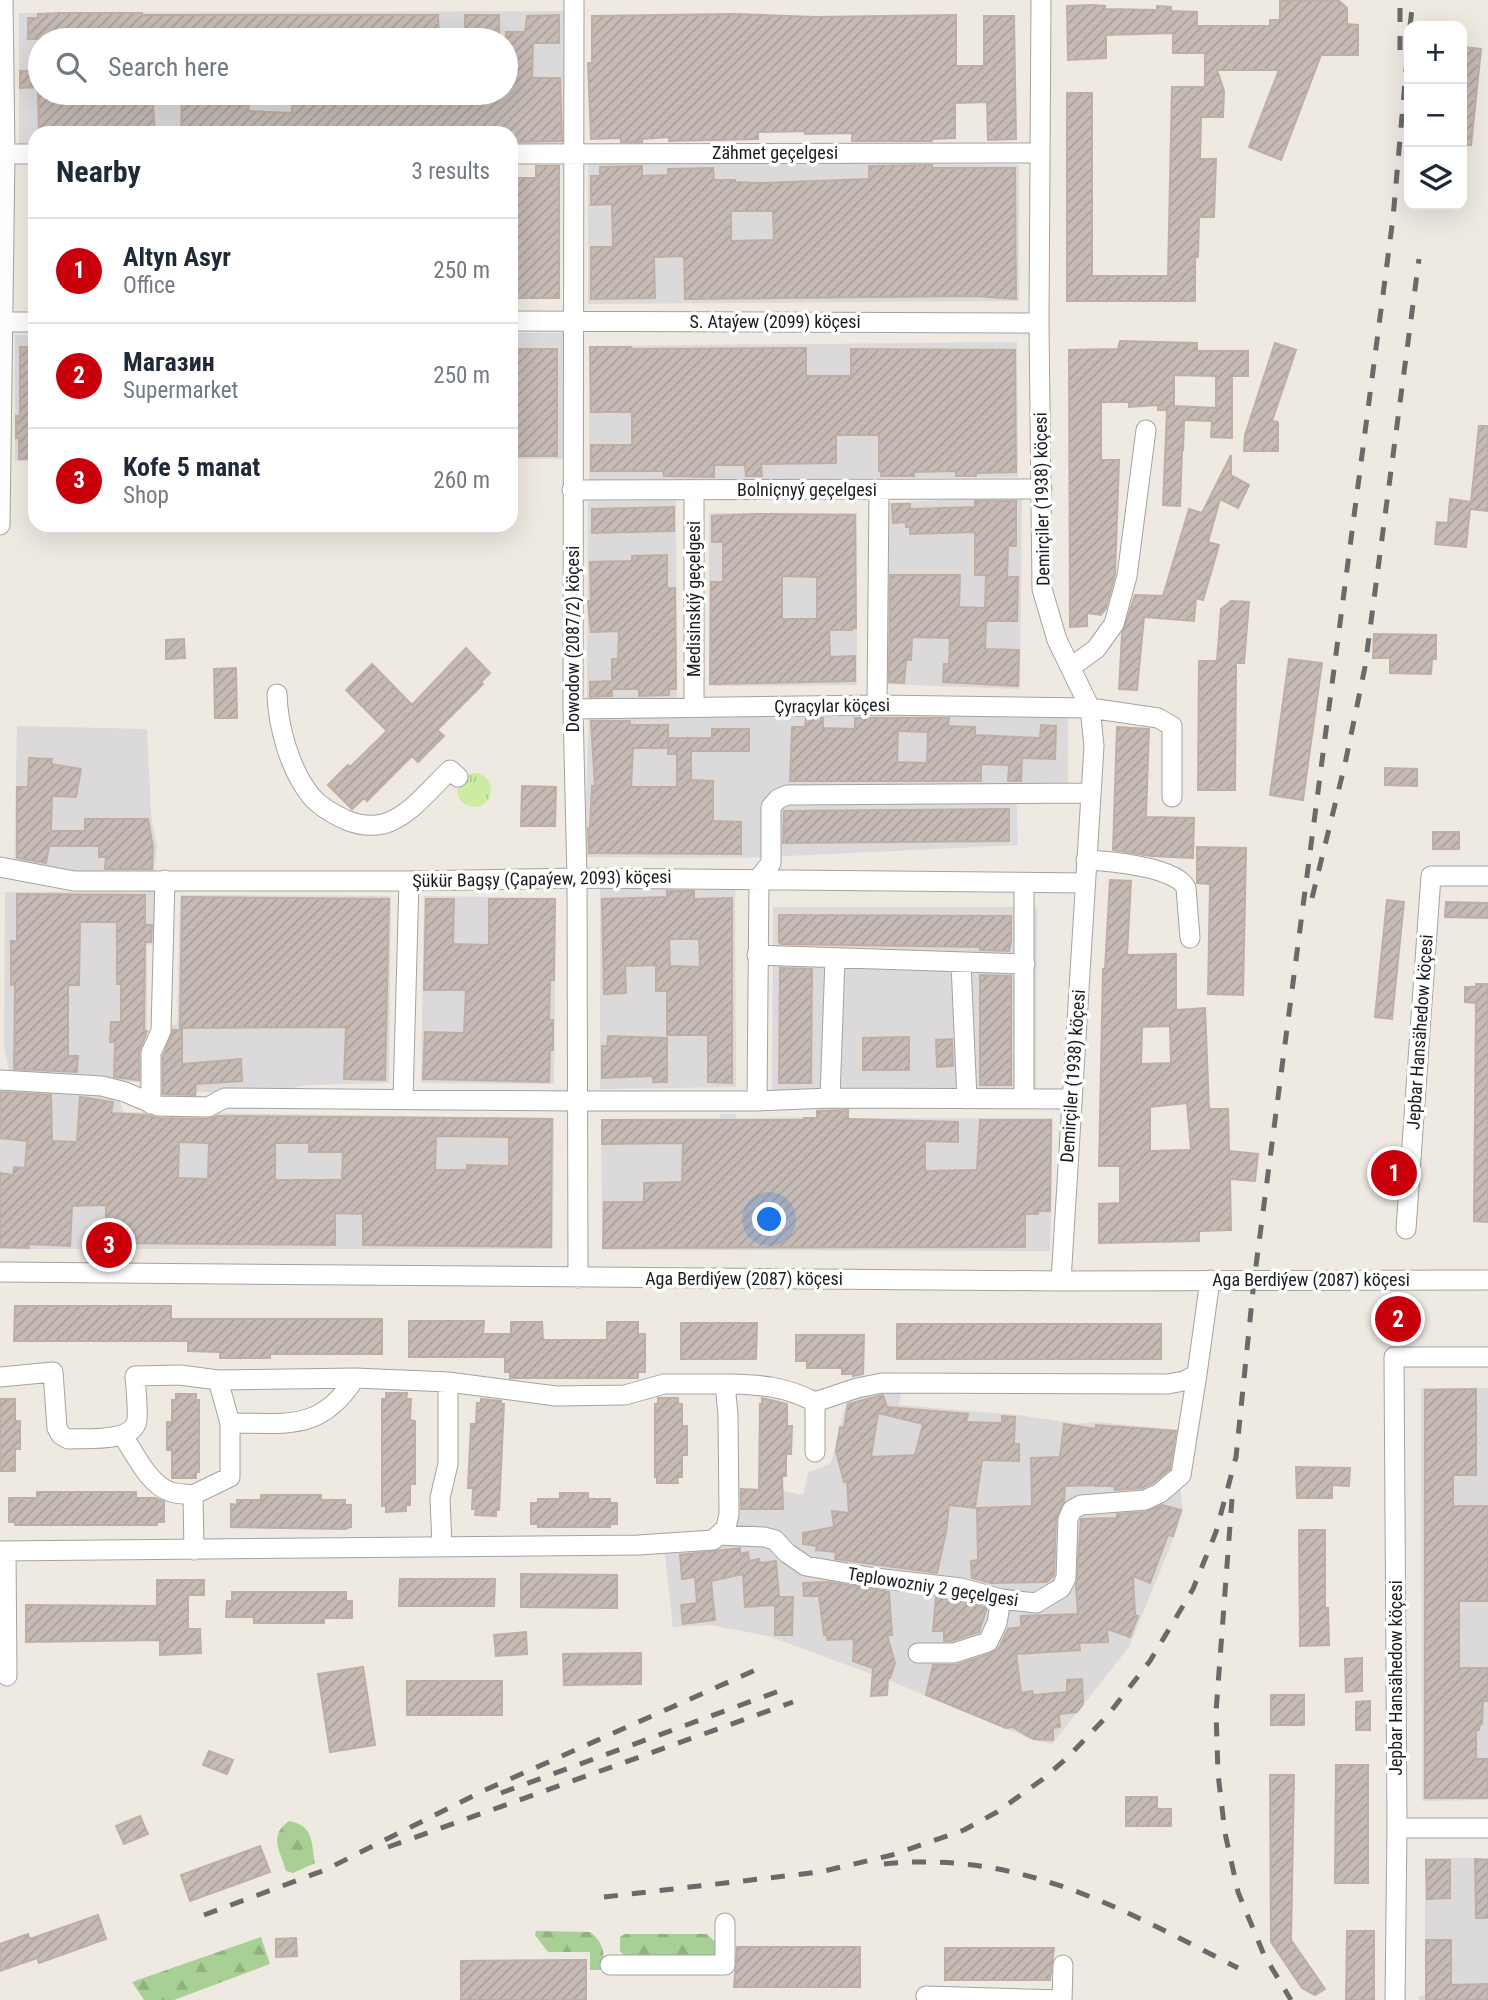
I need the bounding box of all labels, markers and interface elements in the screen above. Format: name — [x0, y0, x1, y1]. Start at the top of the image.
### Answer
map controls — [1404, 21, 1467, 210]
button: + — [1404, 21, 1467, 84]
search box — [28, 28, 518, 105]
icon: search — [52, 48, 90, 86]
text: Search here — [108, 52, 229, 82]
button: − — [1404, 84, 1467, 147]
street label: Zähmet geçelgesi — [712, 142, 838, 163]
button: layers — [1404, 147, 1467, 210]
text: Nearby — [56, 154, 141, 189]
text: 3 results — [412, 158, 490, 185]
text: Altyn Asyr — [123, 242, 231, 272]
text: 1 — [73, 257, 85, 284]
text: 250 m — [433, 257, 490, 284]
text: Office — [123, 272, 175, 299]
street label: S. Ataýew (2099) köçesi — [689, 311, 861, 333]
text: Магазин — [123, 347, 215, 377]
text: 2 — [73, 362, 85, 389]
text: 250 m — [433, 362, 490, 389]
text: Supermarket — [123, 377, 238, 404]
street label: Demirçiler (1938) köçesi — [1029, 412, 1055, 586]
text: Kofe 5 manat — [123, 452, 260, 482]
text: 3 — [73, 467, 85, 494]
text: 260 m — [433, 467, 490, 494]
street label: Bolniçnyý geçelgesi — [737, 479, 877, 500]
text: Shop — [123, 482, 169, 509]
street label: Medisinskiý geçelgesi — [683, 521, 704, 677]
street label: Dowodow (2087/2) köçesi — [562, 546, 584, 732]
street label: Çyraçylar köçesi — [774, 694, 890, 717]
street label: Şükür Bagşy (Çapaýew, 2093) köçesi — [412, 866, 672, 892]
street label: Jepbar Hansähedow köçesi — [1402, 934, 1437, 1130]
street label: Demirçiler (1938) köçesi — [1056, 989, 1090, 1163]
pin: 1 — [1371, 1147, 1417, 1199]
your location — [752, 1202, 786, 1236]
pin: 3 — [86, 1219, 132, 1271]
street label: Aga Berdiýew (2087) köçesi — [645, 1268, 843, 1290]
street label: Aga Berdiýew (2087) köçesi — [1212, 1269, 1410, 1291]
pin: 2 — [1375, 1293, 1421, 1345]
street label: Teplowozniy 2 geçelgesi — [846, 1563, 1020, 1610]
street label: Jepbar Hansähedow köçesi — [1385, 1580, 1406, 1776]

